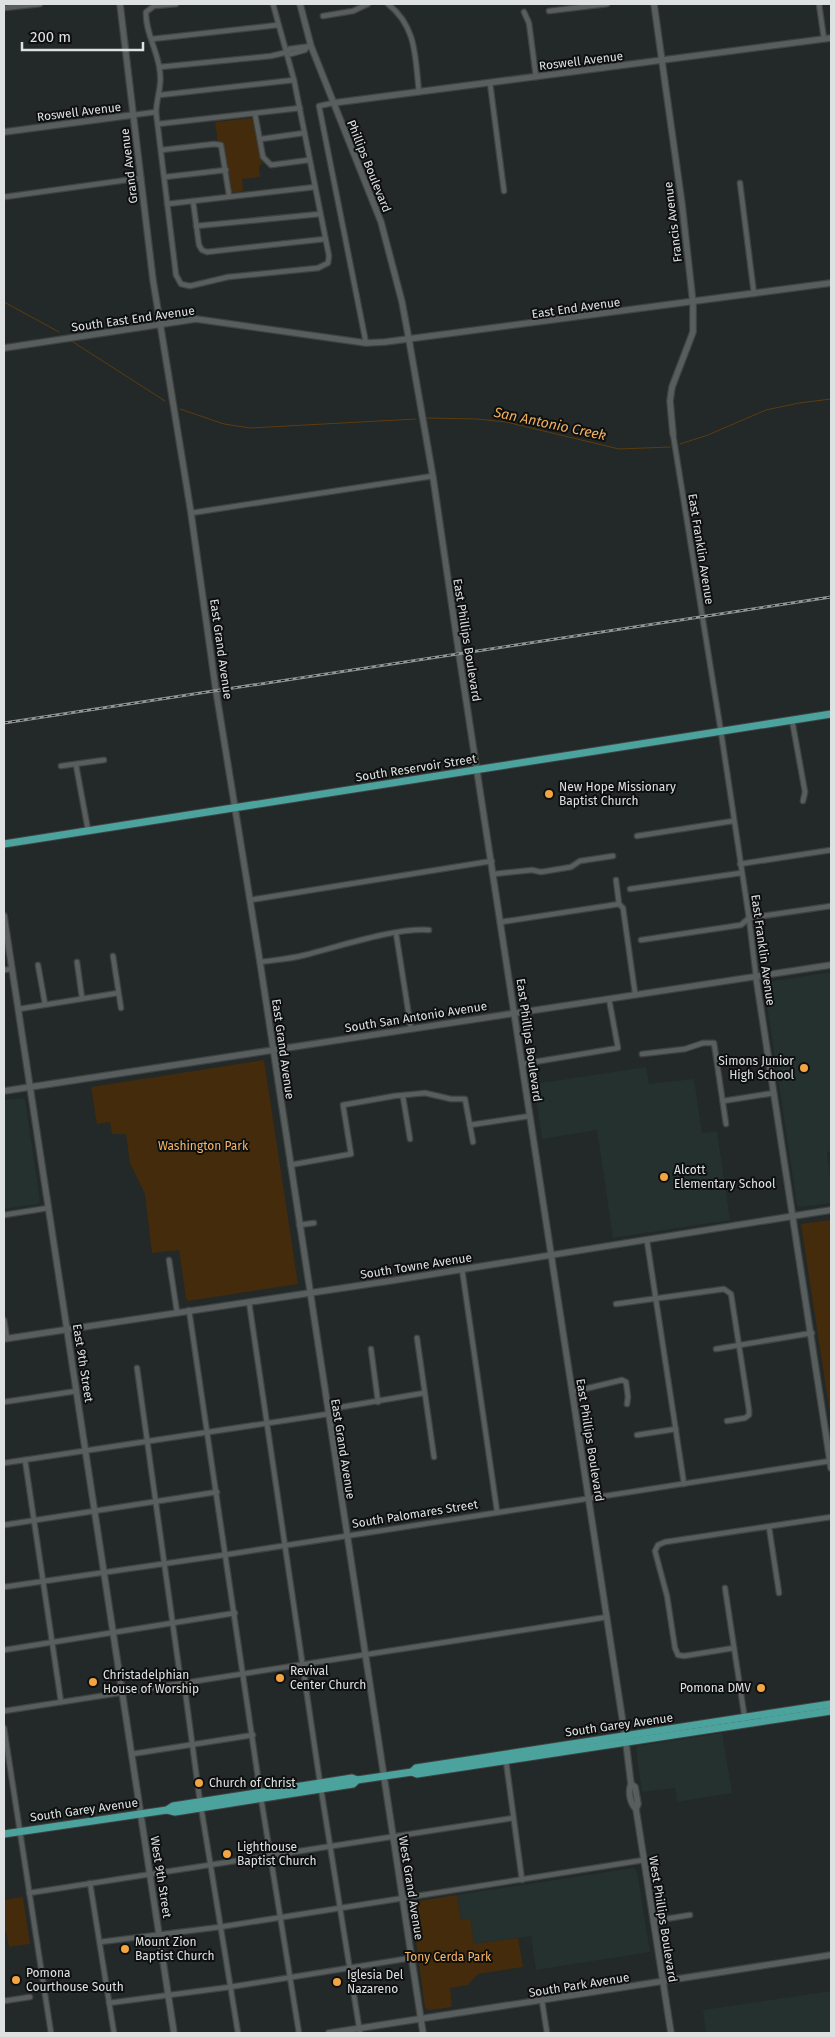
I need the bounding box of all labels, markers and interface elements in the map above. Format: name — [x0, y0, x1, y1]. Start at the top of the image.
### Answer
scale bar — [22, 20, 144, 52]
text: 200 m — [30, 28, 71, 46]
street label: Roswell Avenue — [538, 49, 624, 73]
street label: Roswell Avenue — [36, 100, 122, 124]
street label: Phillips Boulevard — [344, 118, 394, 214]
street label: Grand Avenue — [117, 128, 141, 204]
street label: Francis Avenue — [661, 181, 685, 263]
street label: East End Avenue — [531, 295, 621, 321]
street label: South East End Avenue — [70, 303, 196, 335]
water label: San Antonio Creek — [491, 404, 608, 444]
street label: East Franklin Avenue — [685, 493, 717, 605]
street label: East Phillips Boulevard — [450, 578, 484, 702]
street label: East Grand Avenue — [207, 598, 235, 700]
street label: South Reservoir Street — [355, 751, 478, 784]
place label: New Hope Missionary Baptist Church — [559, 780, 676, 808]
marker: New Hope Missionary Baptist Church — [543, 788, 555, 800]
street label: East Franklin Avenue — [748, 894, 778, 1006]
street label: East Phillips Boulevard — [513, 978, 545, 1102]
street label: East Grand Avenue — [269, 998, 297, 1100]
street label: South San Antonio Avenue — [344, 999, 488, 1035]
place label: Simons Junior High School — [718, 1054, 794, 1082]
marker: Simons Junior High School — [798, 1062, 810, 1074]
park label: Washington Park — [158, 1139, 249, 1153]
place label: Alcott Elementary School — [674, 1163, 776, 1191]
marker: Alcott Elementary School — [658, 1171, 670, 1183]
street label: South Towne Avenue — [359, 1250, 473, 1282]
street label: East 9th Street — [70, 1323, 96, 1404]
street label: East Phillips Boulevard — [573, 1378, 607, 1502]
street label: East Grand Avenue — [328, 1398, 358, 1500]
street label: South Palomares Street — [351, 1497, 480, 1531]
place label: Revival Center Church — [290, 1664, 366, 1692]
place label: Christadelphian House of Worship — [103, 1668, 199, 1696]
marker: Revival Center Church — [274, 1672, 286, 1684]
marker: Christadelphian House of Worship — [87, 1676, 99, 1688]
place label: Pomona DMV — [680, 1681, 751, 1695]
marker: Pomona DMV — [755, 1682, 767, 1694]
street label: South Garey Avenue — [564, 1710, 674, 1740]
place label: Church of Christ — [209, 1776, 296, 1790]
marker: Church of Christ — [193, 1777, 205, 1789]
street label: South Garey Avenue — [29, 1795, 139, 1825]
street label: West 9th Street — [148, 1835, 174, 1920]
street label: West Grand Avenue — [396, 1835, 426, 1941]
place label: Lighthouse Baptist Church — [237, 1840, 316, 1868]
marker: Lighthouse Baptist Church — [221, 1848, 233, 1860]
street label: West Phillips Boulevard — [646, 1855, 680, 1983]
place label: Mount Zion Baptist Church — [135, 1935, 214, 1963]
marker: Mount Zion Baptist Church — [119, 1943, 131, 1955]
park label: Tony Cerda Park — [405, 1950, 492, 1964]
place label: Pomona Courthouse South — [26, 1966, 124, 1994]
place label: Iglesia Del Nazareno — [347, 1968, 404, 1996]
street label: South Park Avenue — [528, 1970, 630, 2000]
marker: Pomona Courthouse South — [10, 1974, 22, 1986]
marker: Iglesia Del Nazareno — [331, 1976, 343, 1988]

